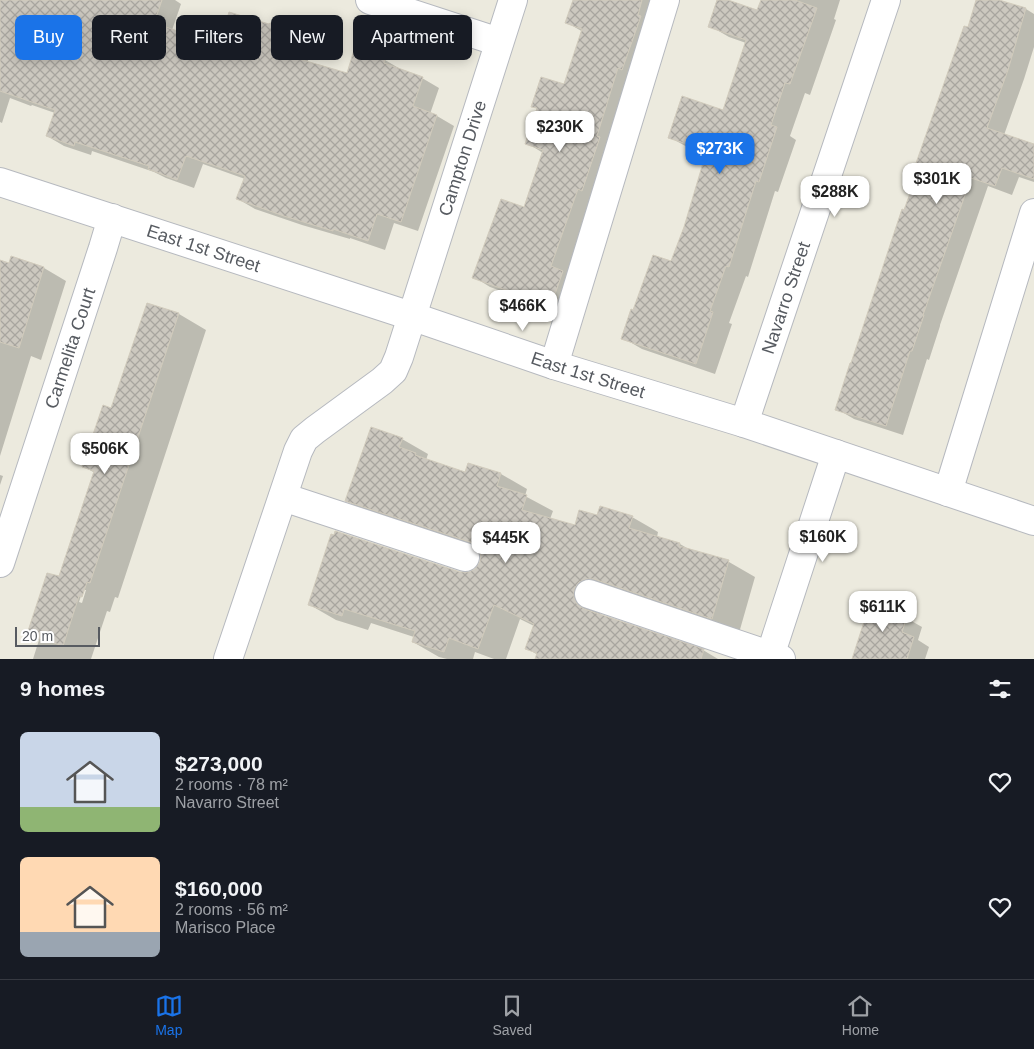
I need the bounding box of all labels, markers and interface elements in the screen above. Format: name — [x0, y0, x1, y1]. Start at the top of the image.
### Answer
chip: Buy — [15, 15, 82, 60]
chip: Rent — [92, 15, 166, 60]
chip: Filters — [176, 15, 261, 60]
chip: New — [271, 15, 343, 60]
chip: Apartment — [353, 15, 472, 60]
street label: Campton Drive — [435, 98, 490, 218]
pin: $230K — [525, 110, 595, 153]
text: $230K — [536, 118, 584, 135]
pin: $273K — [685, 132, 755, 175]
text: $273K — [696, 140, 744, 157]
pin: $301K — [902, 162, 972, 205]
text: $301K — [913, 170, 961, 187]
pin: $288K — [800, 176, 870, 218]
text: $288K — [811, 183, 859, 200]
street label: East 1st Street — [144, 221, 263, 276]
street label: Navarro Street — [758, 239, 814, 357]
street label: Carmelita Court — [41, 285, 99, 411]
pin: $466K — [488, 290, 558, 332]
text: $466K — [499, 297, 547, 314]
street label: East 1st Street — [528, 348, 647, 402]
pin: $506K — [70, 432, 140, 475]
text: $506K — [81, 440, 129, 457]
pin: $160K — [788, 520, 858, 563]
pin: $445K — [471, 522, 541, 564]
text: $160K — [799, 528, 847, 545]
text: $445K — [482, 529, 530, 546]
pin: $611K — [848, 590, 918, 633]
text: $611K — [860, 598, 906, 615]
scale bar — [15, 624, 100, 647]
text: 20 m — [22, 628, 53, 644]
icon: filters — [986, 675, 1014, 703]
text: 9 homes — [20, 677, 105, 700]
icon: home — [60, 752, 120, 812]
text: $273,000 — [175, 752, 263, 775]
icon: heart — [986, 768, 1014, 796]
text: 2 rooms · 78 m² — [175, 776, 288, 793]
text: Navarro Street — [175, 794, 279, 811]
icon: home — [60, 877, 120, 937]
text: $160,000 — [175, 877, 263, 900]
icon: heart — [986, 893, 1014, 921]
text: 2 rooms · 56 m² — [175, 901, 288, 918]
text: Marisco Place — [175, 919, 275, 936]
tab: Map — [155, 992, 183, 1038]
tab: Saved — [492, 992, 532, 1038]
tab: Home — [842, 992, 879, 1038]

